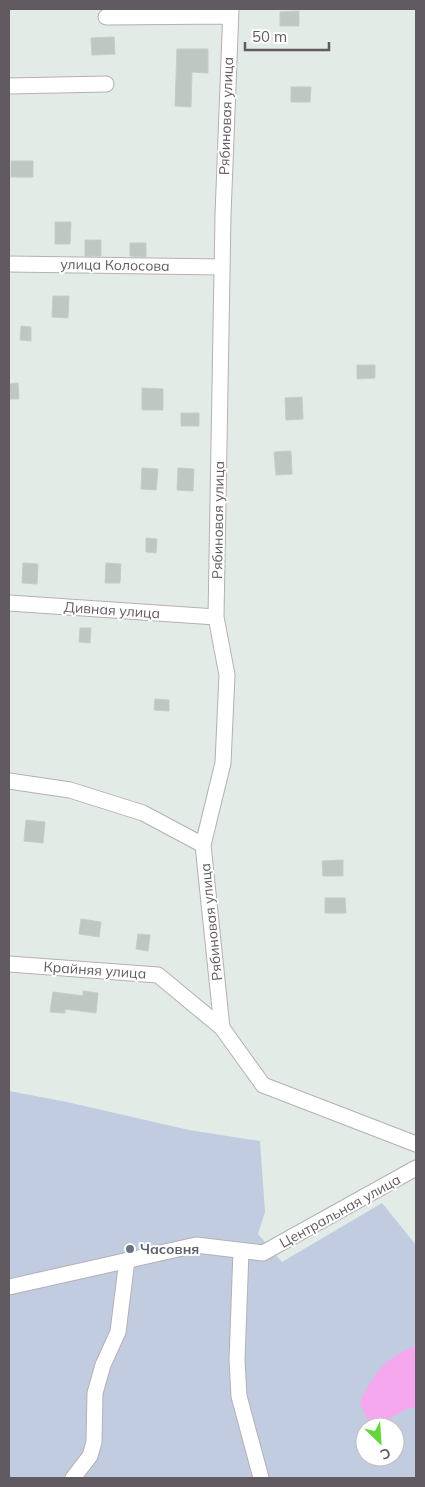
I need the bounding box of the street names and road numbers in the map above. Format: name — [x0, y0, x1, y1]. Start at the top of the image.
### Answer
street label: Рябиновая улица — [215, 57, 237, 175]
street label: улица Колосова — [60, 255, 170, 275]
street label: Рябиновая улица — [208, 461, 228, 579]
street label: Дивная улица — [63, 598, 161, 622]
street label: Рябиновая улица — [196, 862, 226, 982]
street label: Крайняя улица — [43, 957, 147, 983]
street label: Центральная улица — [276, 1170, 404, 1252]

